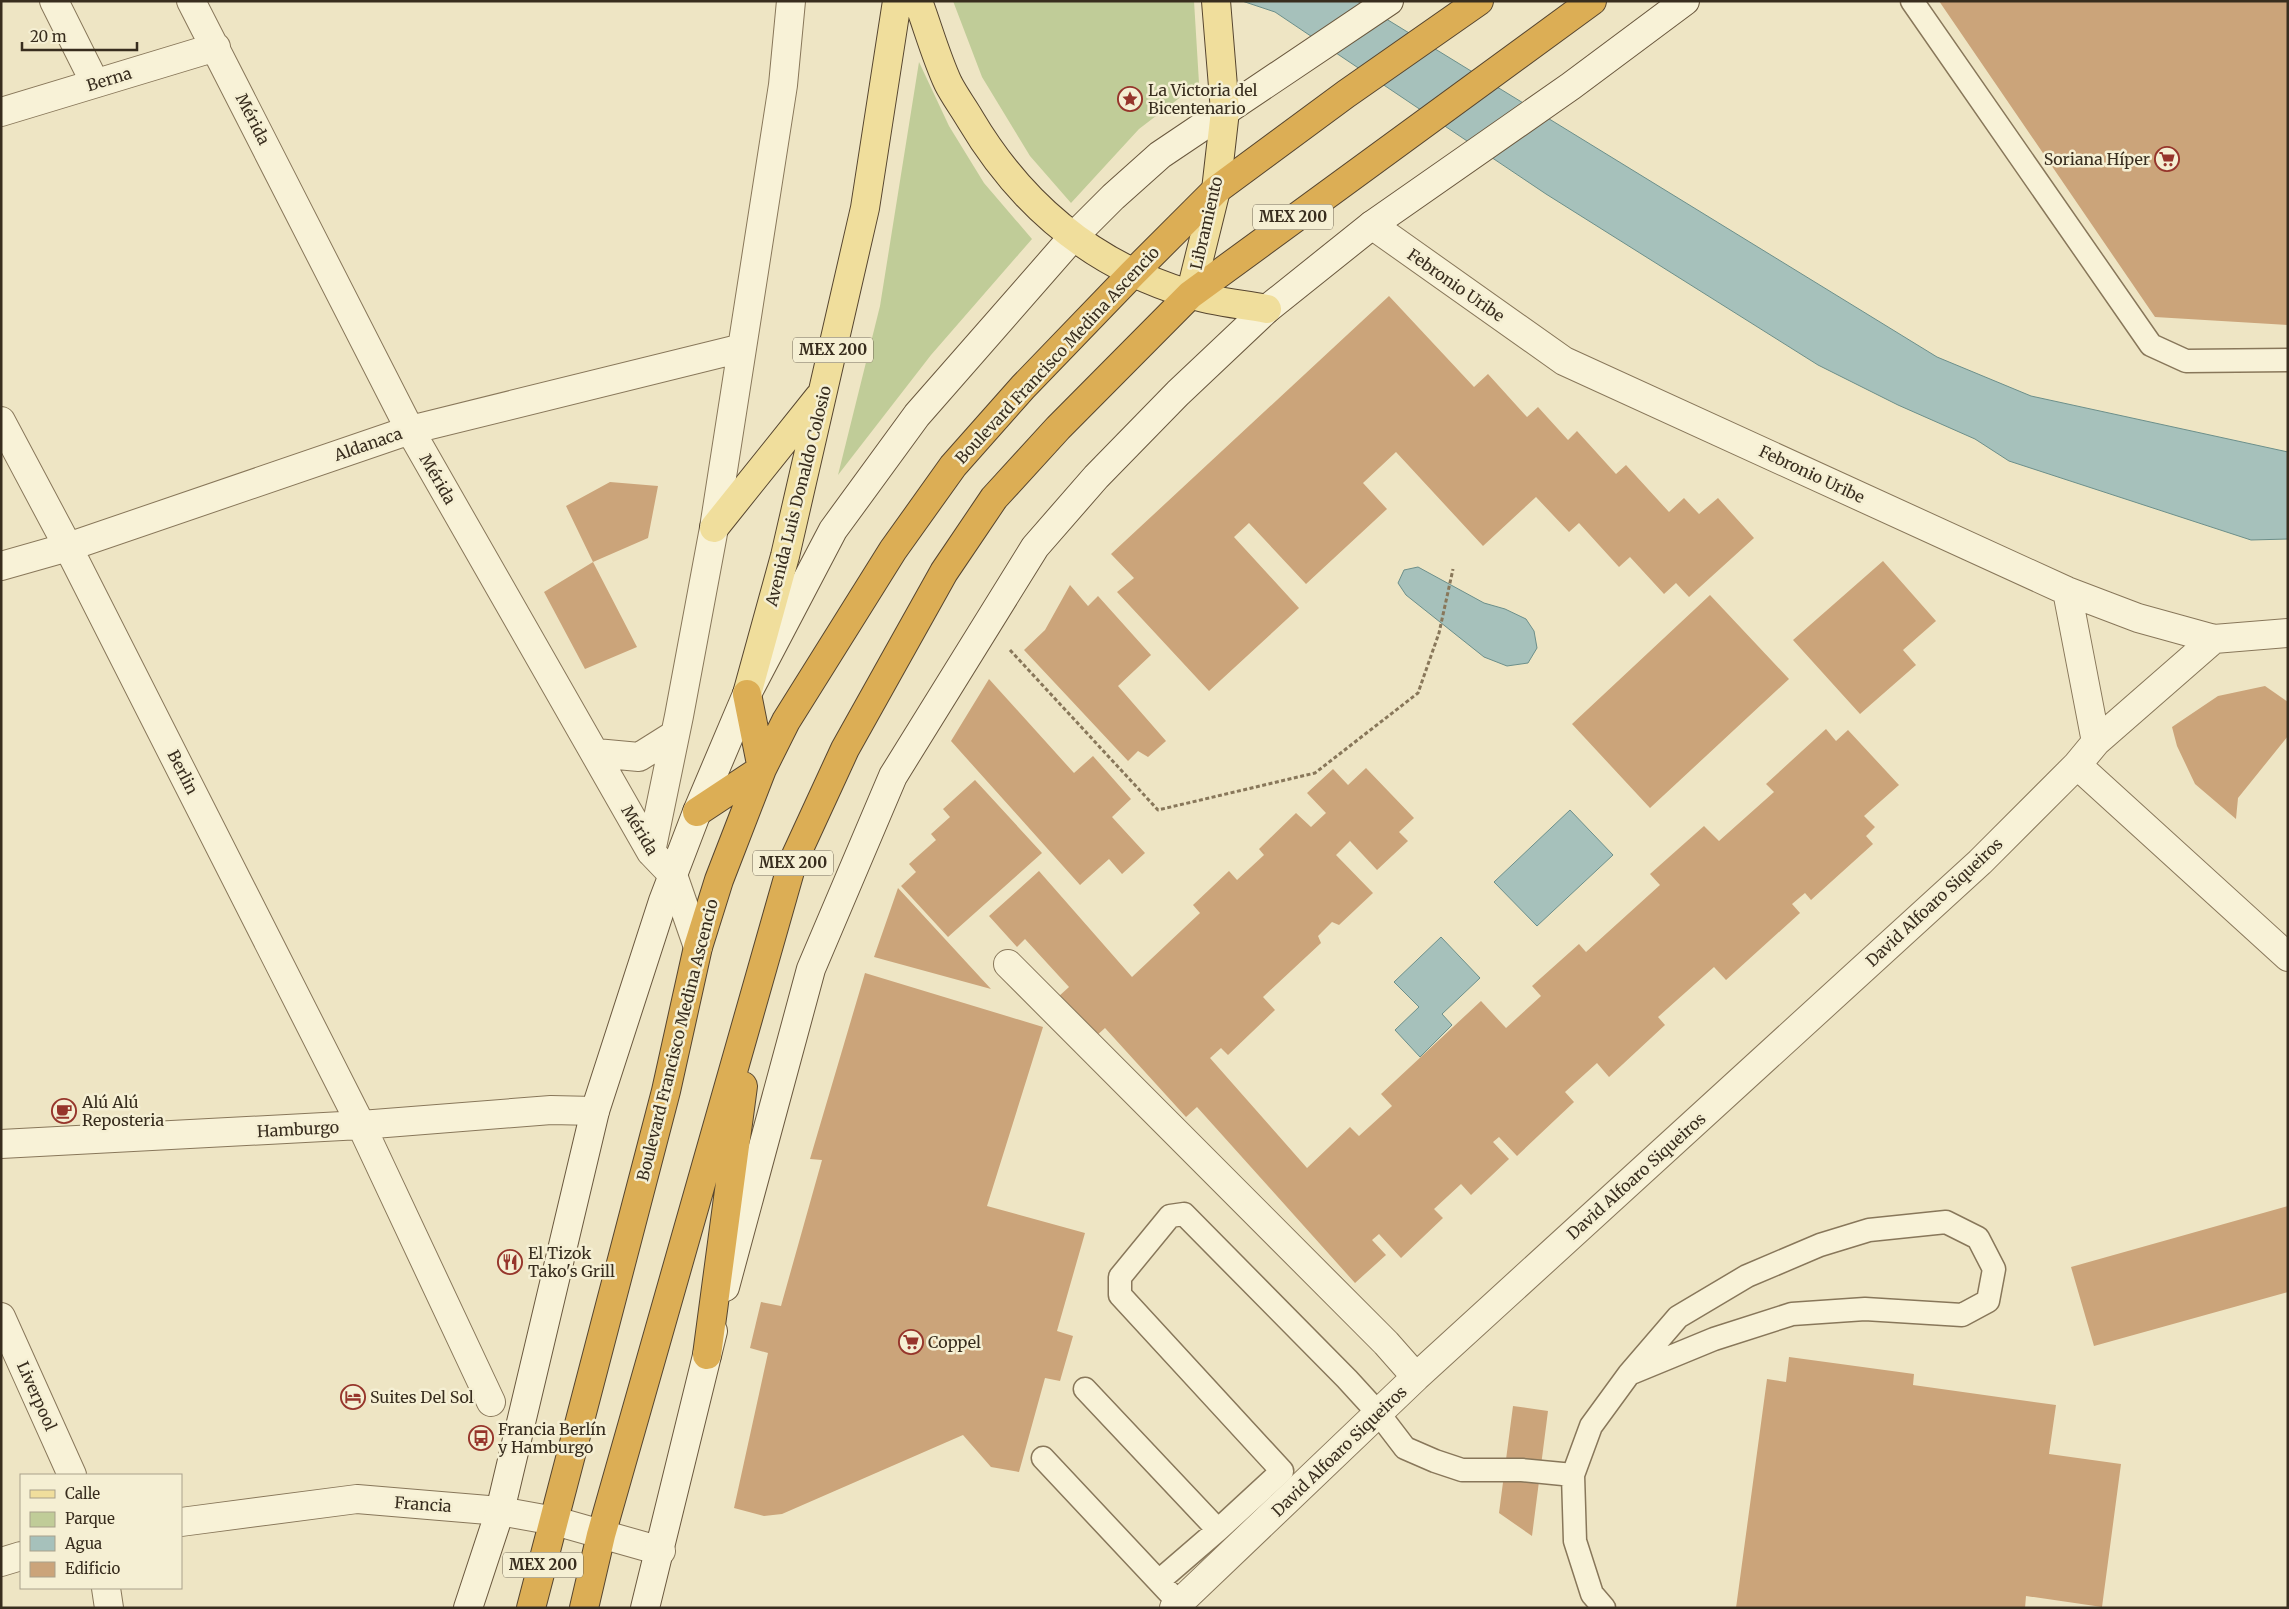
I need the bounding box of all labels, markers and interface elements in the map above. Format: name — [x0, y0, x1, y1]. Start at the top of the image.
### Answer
scale bar — [22, 20, 138, 52]
text: 20 m — [30, 27, 67, 46]
street label: Berna — [84, 63, 134, 95]
place label: La Victoria del Bicentenario — [1148, 80, 1258, 118]
place icon: La Victoria del Bicentenario — [1117, 86, 1143, 112]
street label: Mérida — [232, 90, 275, 148]
supermarket icon: Soriana Híper — [2154, 146, 2180, 172]
place label: Soriana Híper — [2044, 149, 2150, 169]
street label: Libramiento — [1186, 175, 1226, 271]
road number: MEX 200 — [1253, 204, 1333, 230]
street label: Boulevard Francisco Medina Ascencio — [951, 242, 1163, 468]
street label: Febronio Uribe — [1404, 244, 1508, 326]
road number: MEX 200 — [793, 338, 873, 362]
street label: Avenida Luis Donaldo Colosio — [761, 384, 835, 609]
street label: Aldanaca — [330, 423, 405, 465]
street label: Febronio Uribe — [1756, 441, 1868, 507]
street label: Mérida — [416, 450, 461, 508]
street label: Berlin — [163, 747, 203, 798]
street label: Mérida — [617, 801, 663, 859]
street label: David Alfoaro Siqueiros — [1861, 833, 2007, 971]
road number: MEX 200 — [753, 850, 833, 876]
street label: Boulevard Francisco Medina Ascencio — [632, 897, 722, 1183]
place label: Alú Alú Reposteria — [81, 1092, 164, 1130]
cafe icon: Alú Alú Reposteria — [51, 1098, 77, 1124]
street label: David Alfoaro Siqueiros — [1563, 1108, 1710, 1244]
street label: Hamburgo — [256, 1117, 340, 1141]
place label: El Tizok Tako's Grill — [528, 1243, 615, 1281]
restaurant icon: El Tizok Tako's Grill — [497, 1249, 523, 1275]
supermarket icon: Coppel — [898, 1329, 924, 1355]
place label: Coppel — [928, 1332, 981, 1352]
street label: Liverpool — [13, 1358, 61, 1434]
street label: David Alfoaro Siqueiros — [1267, 1381, 1411, 1521]
hotel icon: Suites Del Sol — [340, 1384, 366, 1410]
place label: Suites Del Sol — [370, 1387, 474, 1407]
place label: Francia Berlín y Hamburgo — [498, 1419, 607, 1457]
bus stop icon: Francia Berlín y Hamburgo — [468, 1425, 494, 1451]
legend — [20, 1474, 182, 1589]
text: Calle — [65, 1484, 100, 1503]
street label: Francia — [394, 1492, 453, 1516]
text: Parque — [65, 1509, 115, 1528]
text: Agua — [64, 1534, 102, 1553]
road number: MEX 200 — [503, 1552, 583, 1578]
text: Edificio — [65, 1559, 121, 1578]

